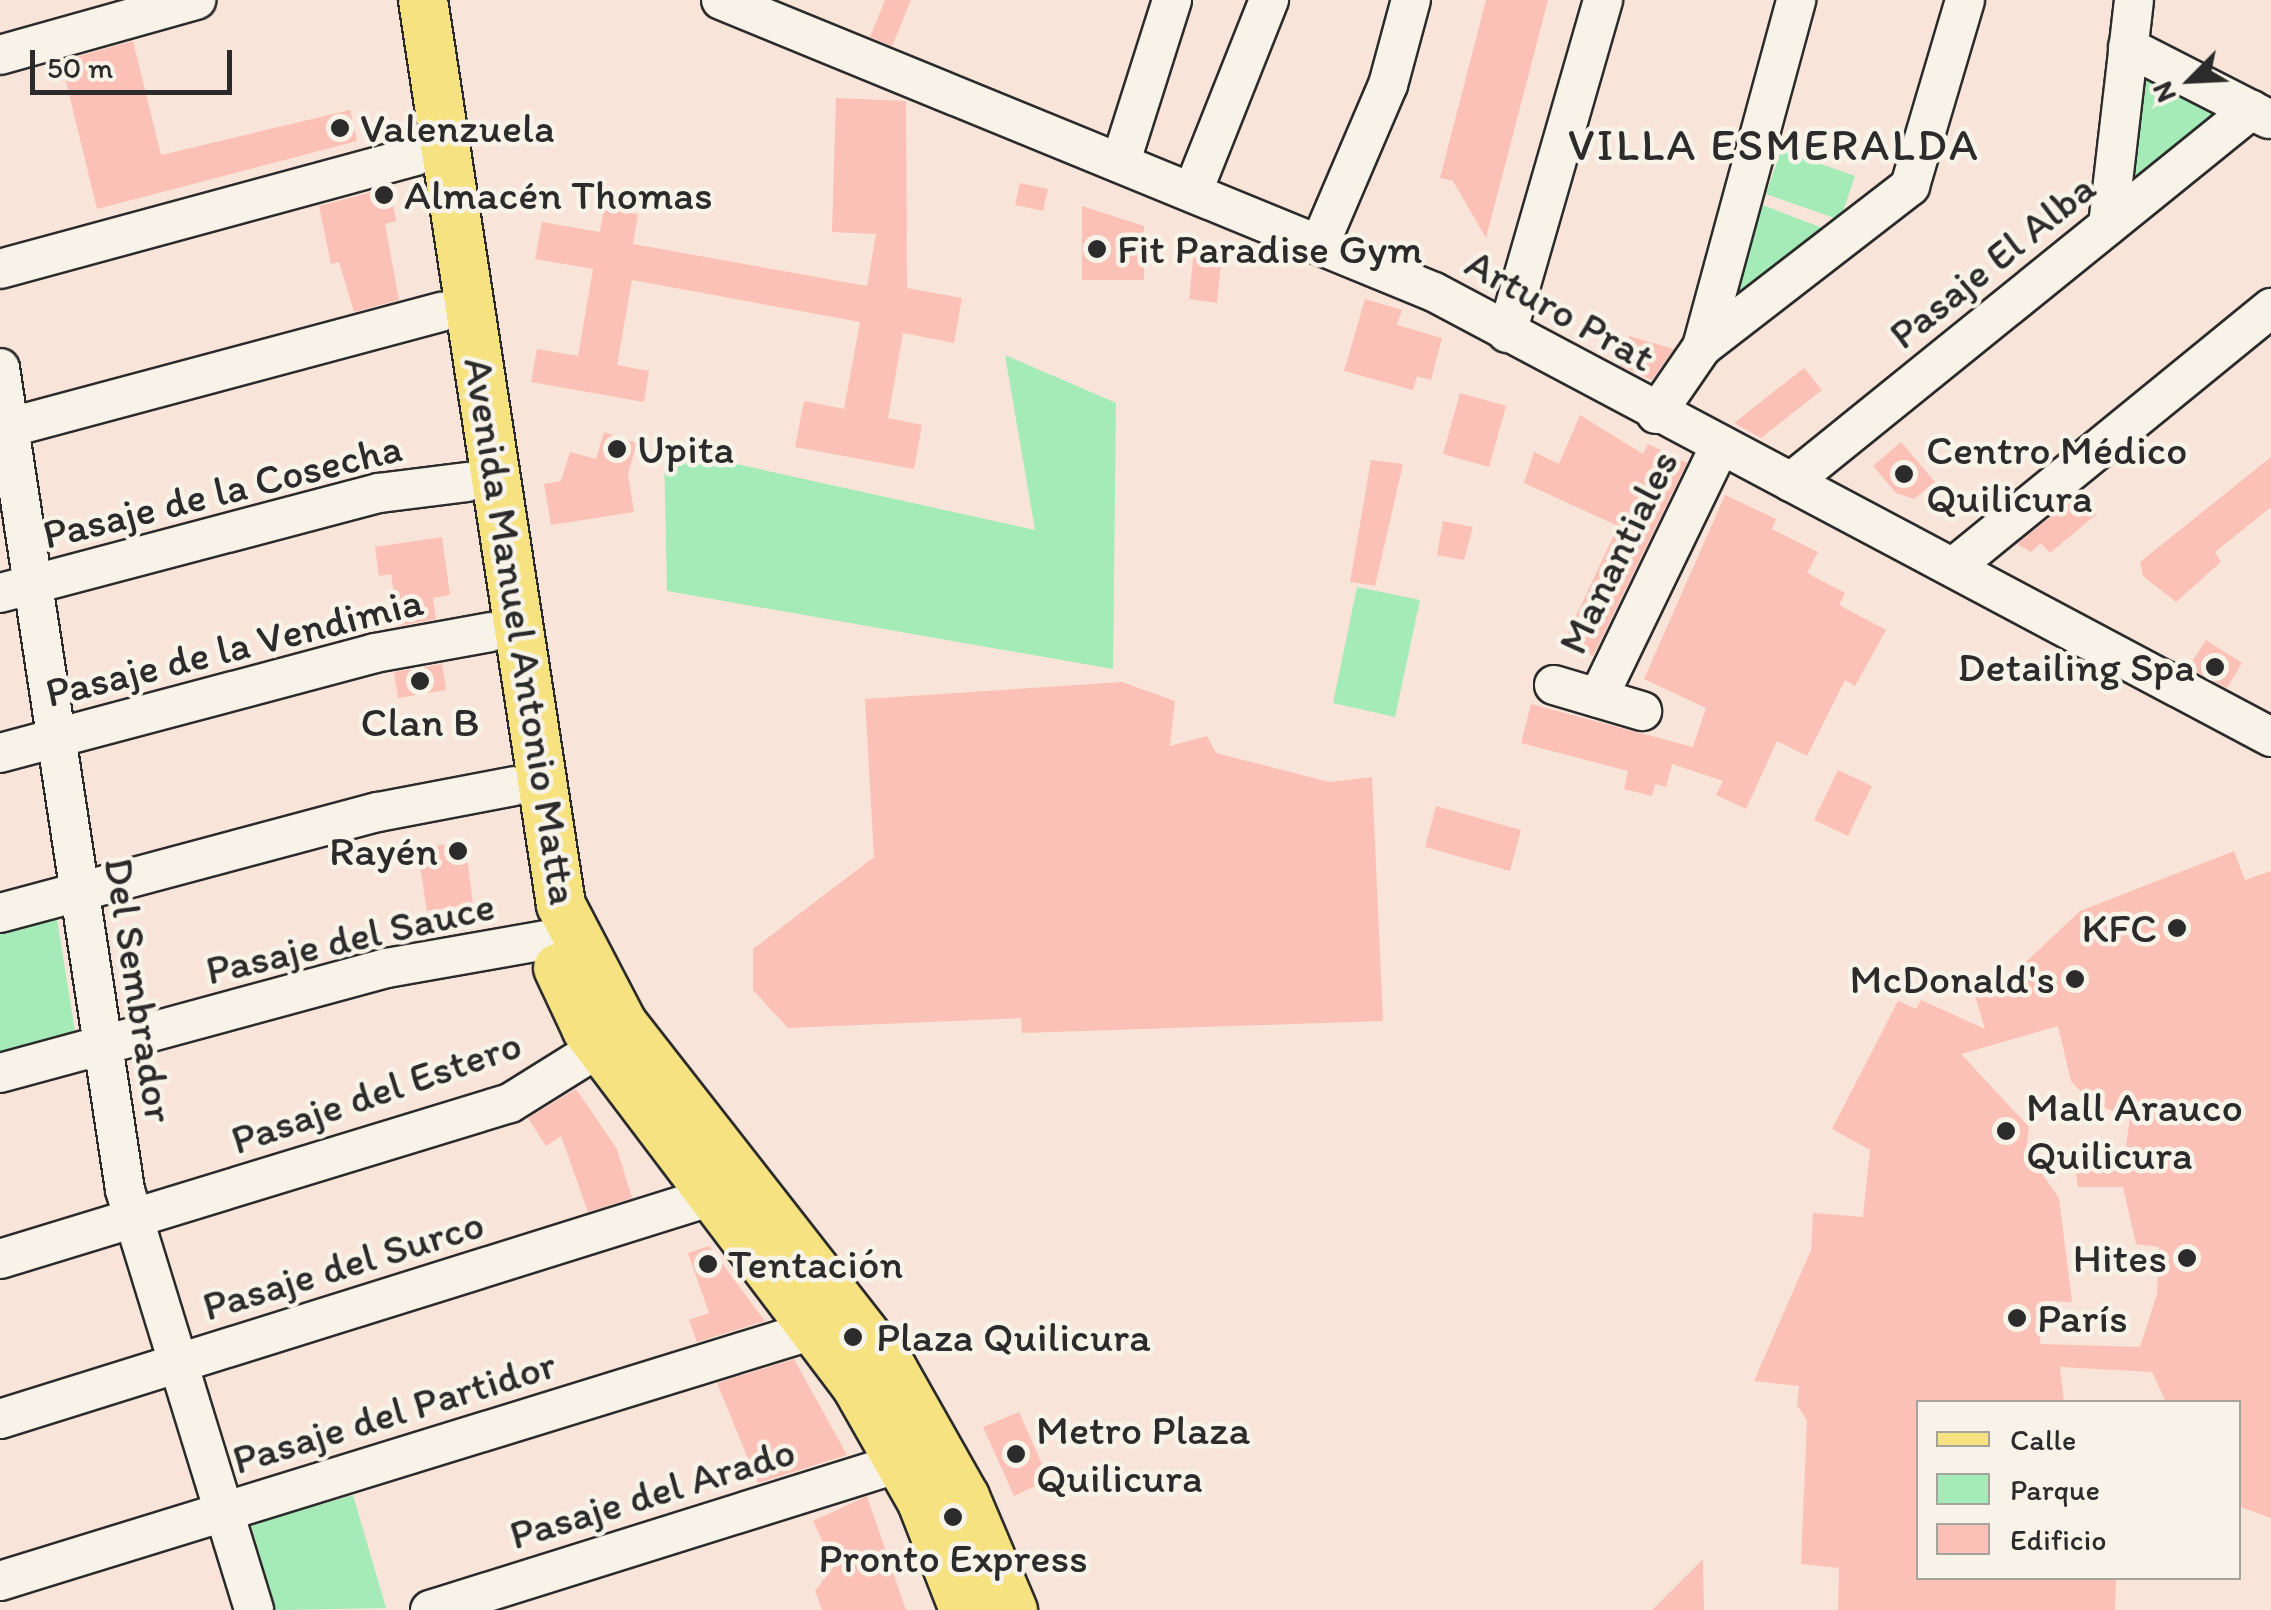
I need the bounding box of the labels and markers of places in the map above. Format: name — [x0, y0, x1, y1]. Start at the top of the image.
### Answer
place label: Valenzuela — [360, 103, 555, 153]
marker: Valenzuela — [329, 117, 351, 139]
place label: Almacén Thomas — [404, 170, 712, 220]
marker: Almacén Thomas — [373, 184, 395, 206]
place label: Fit Paradise Gym — [1117, 224, 1420, 274]
marker: Fit Paradise Gym — [1086, 238, 1108, 260]
place label: Upita — [637, 424, 734, 474]
place label: Centro Médico Quilicura — [1926, 425, 2187, 524]
marker: Upita — [606, 438, 628, 460]
marker: Centro Médico Quilicura — [1891, 461, 1917, 487]
place label: Detailing Spa — [1955, 642, 2195, 692]
marker: Detailing Spa — [2204, 656, 2226, 678]
marker: Clan B — [409, 670, 431, 692]
place label: Clan B — [360, 697, 480, 747]
place label: Rayén — [329, 826, 438, 876]
marker: Rayén — [447, 840, 469, 862]
place label: KFC — [2081, 903, 2157, 953]
marker: KFC — [2166, 917, 2188, 939]
place label: McDonald's — [1850, 954, 2055, 1004]
marker: McDonald's — [2064, 968, 2086, 990]
place label: Mall Arauco Quilicura — [2026, 1082, 2243, 1180]
marker: Mall Arauco Quilicura — [1995, 1120, 2017, 1142]
place label: Hites — [2073, 1233, 2167, 1283]
place label: Tentación — [728, 1239, 903, 1289]
marker: Hites — [2176, 1247, 2198, 1269]
marker: Tentación — [697, 1253, 719, 1275]
place label: París — [2037, 1293, 2128, 1343]
marker: París — [2006, 1307, 2028, 1329]
place label: Plaza Quilicura — [876, 1312, 1150, 1362]
marker: Plaza Quilicura — [840, 1324, 866, 1350]
place label: Metro Plaza Quilicura — [1036, 1405, 1249, 1504]
marker: Metro Plaza Quilicura — [1005, 1443, 1027, 1465]
marker: Pronto Express — [942, 1506, 964, 1528]
place label: Pronto Express — [818, 1533, 1088, 1583]

